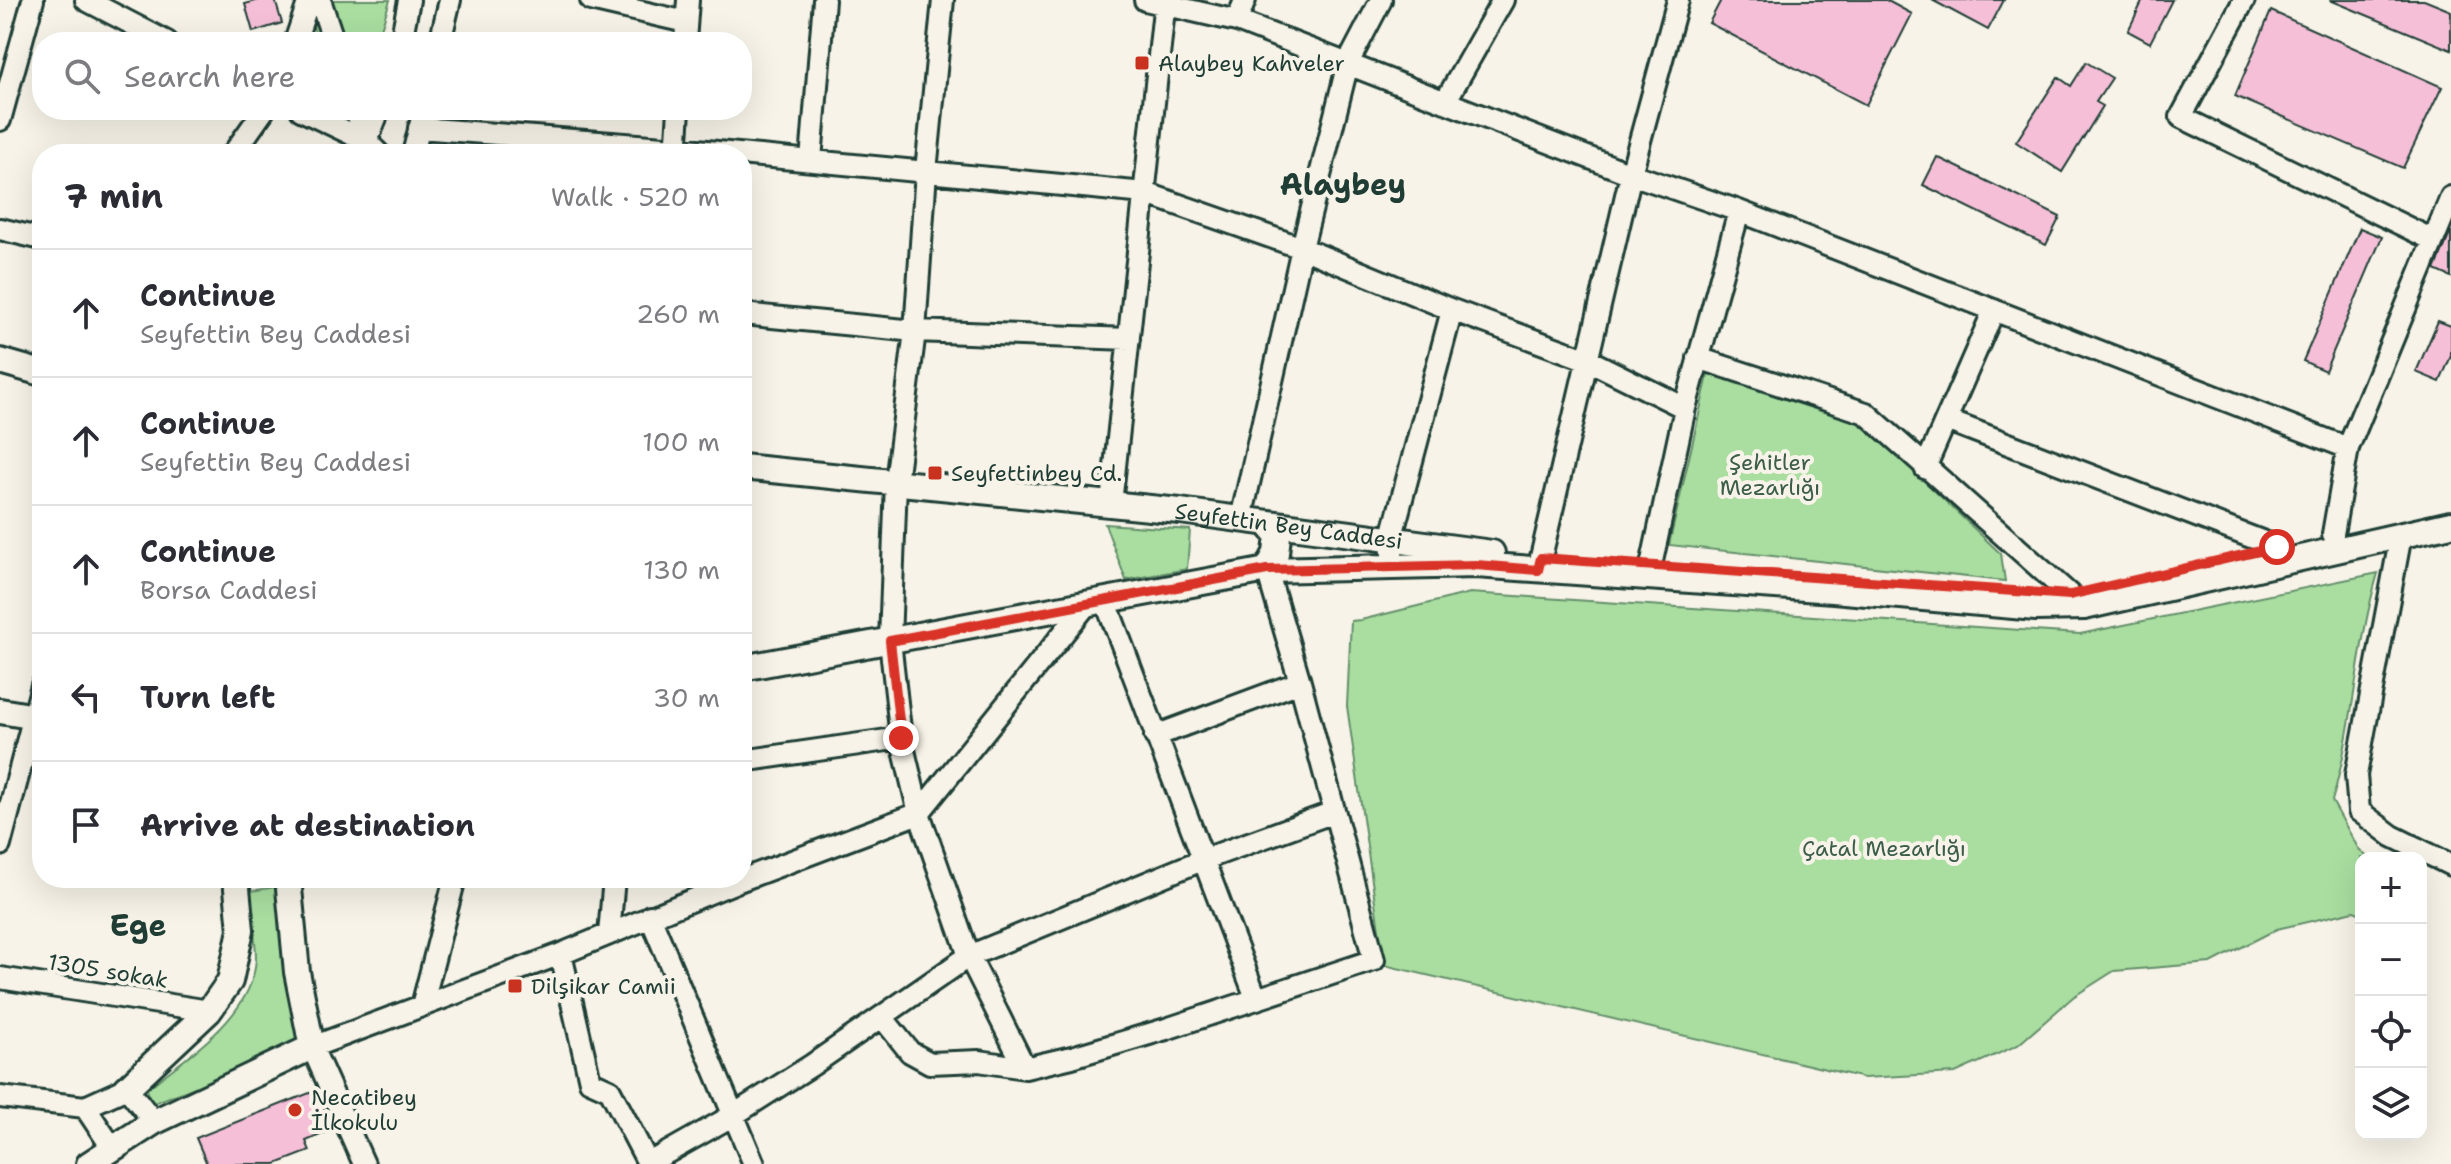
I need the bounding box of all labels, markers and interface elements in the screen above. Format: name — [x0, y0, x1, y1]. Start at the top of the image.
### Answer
search box — [32, 32, 752, 120]
place label: Alaybey Kahveler — [1158, 49, 1345, 78]
icon: search — [60, 54, 104, 98]
marker: Alaybey Kahveler — [1133, 54, 1151, 72]
text: Search here — [124, 56, 295, 97]
district label: Alaybey — [1280, 164, 1406, 205]
text: 7 min — [64, 173, 163, 219]
text: Walk · 520 m — [551, 179, 720, 214]
text: Continue — [140, 275, 276, 316]
icon: ahead — [64, 291, 108, 335]
text: 260 m — [636, 296, 720, 331]
text: Seyfettin Bey Caddesi — [140, 316, 411, 351]
text: Continue — [140, 403, 276, 444]
icon: ahead — [64, 419, 108, 463]
text: 100 m — [642, 424, 720, 459]
text: Seyfettin Bey Caddesi — [140, 444, 411, 479]
park label: Şehitler Mezarlığı — [1720, 448, 1820, 502]
place label: Seyfettinbey Cd. — [951, 459, 1122, 488]
marker: Seyfettinbey Cd. — [926, 464, 944, 482]
street label: Seyfettin Bey Caddesi — [1173, 496, 1404, 555]
route start — [2259, 529, 2295, 565]
text: Continue — [140, 531, 276, 572]
icon: ahead — [64, 547, 108, 591]
text: 130 m — [643, 552, 720, 587]
text: Borsa Caddesi — [140, 572, 318, 607]
icon: left — [64, 675, 108, 719]
text: Turn left — [140, 677, 275, 718]
text: 30 m — [653, 680, 720, 715]
route end — [883, 720, 919, 756]
icon: arrive — [64, 803, 108, 847]
text: Arrive at destination — [140, 805, 475, 846]
park label: Çatal Mezarlığı — [1802, 834, 1966, 863]
map controls — [2355, 852, 2427, 1140]
button: + — [2355, 852, 2427, 924]
district label: Ege — [110, 905, 167, 946]
button: − — [2355, 924, 2427, 996]
street label: 1305 sokak — [46, 947, 170, 995]
place label: Dilşikar Camii — [531, 972, 676, 1001]
marker: Dilşikar Camii — [506, 977, 524, 995]
button: locate — [2355, 996, 2427, 1068]
button: layers — [2355, 1068, 2427, 1140]
place label: Necatibey İlkokulu — [311, 1083, 417, 1137]
marker: Necatibey İlkokulu — [286, 1101, 304, 1119]

